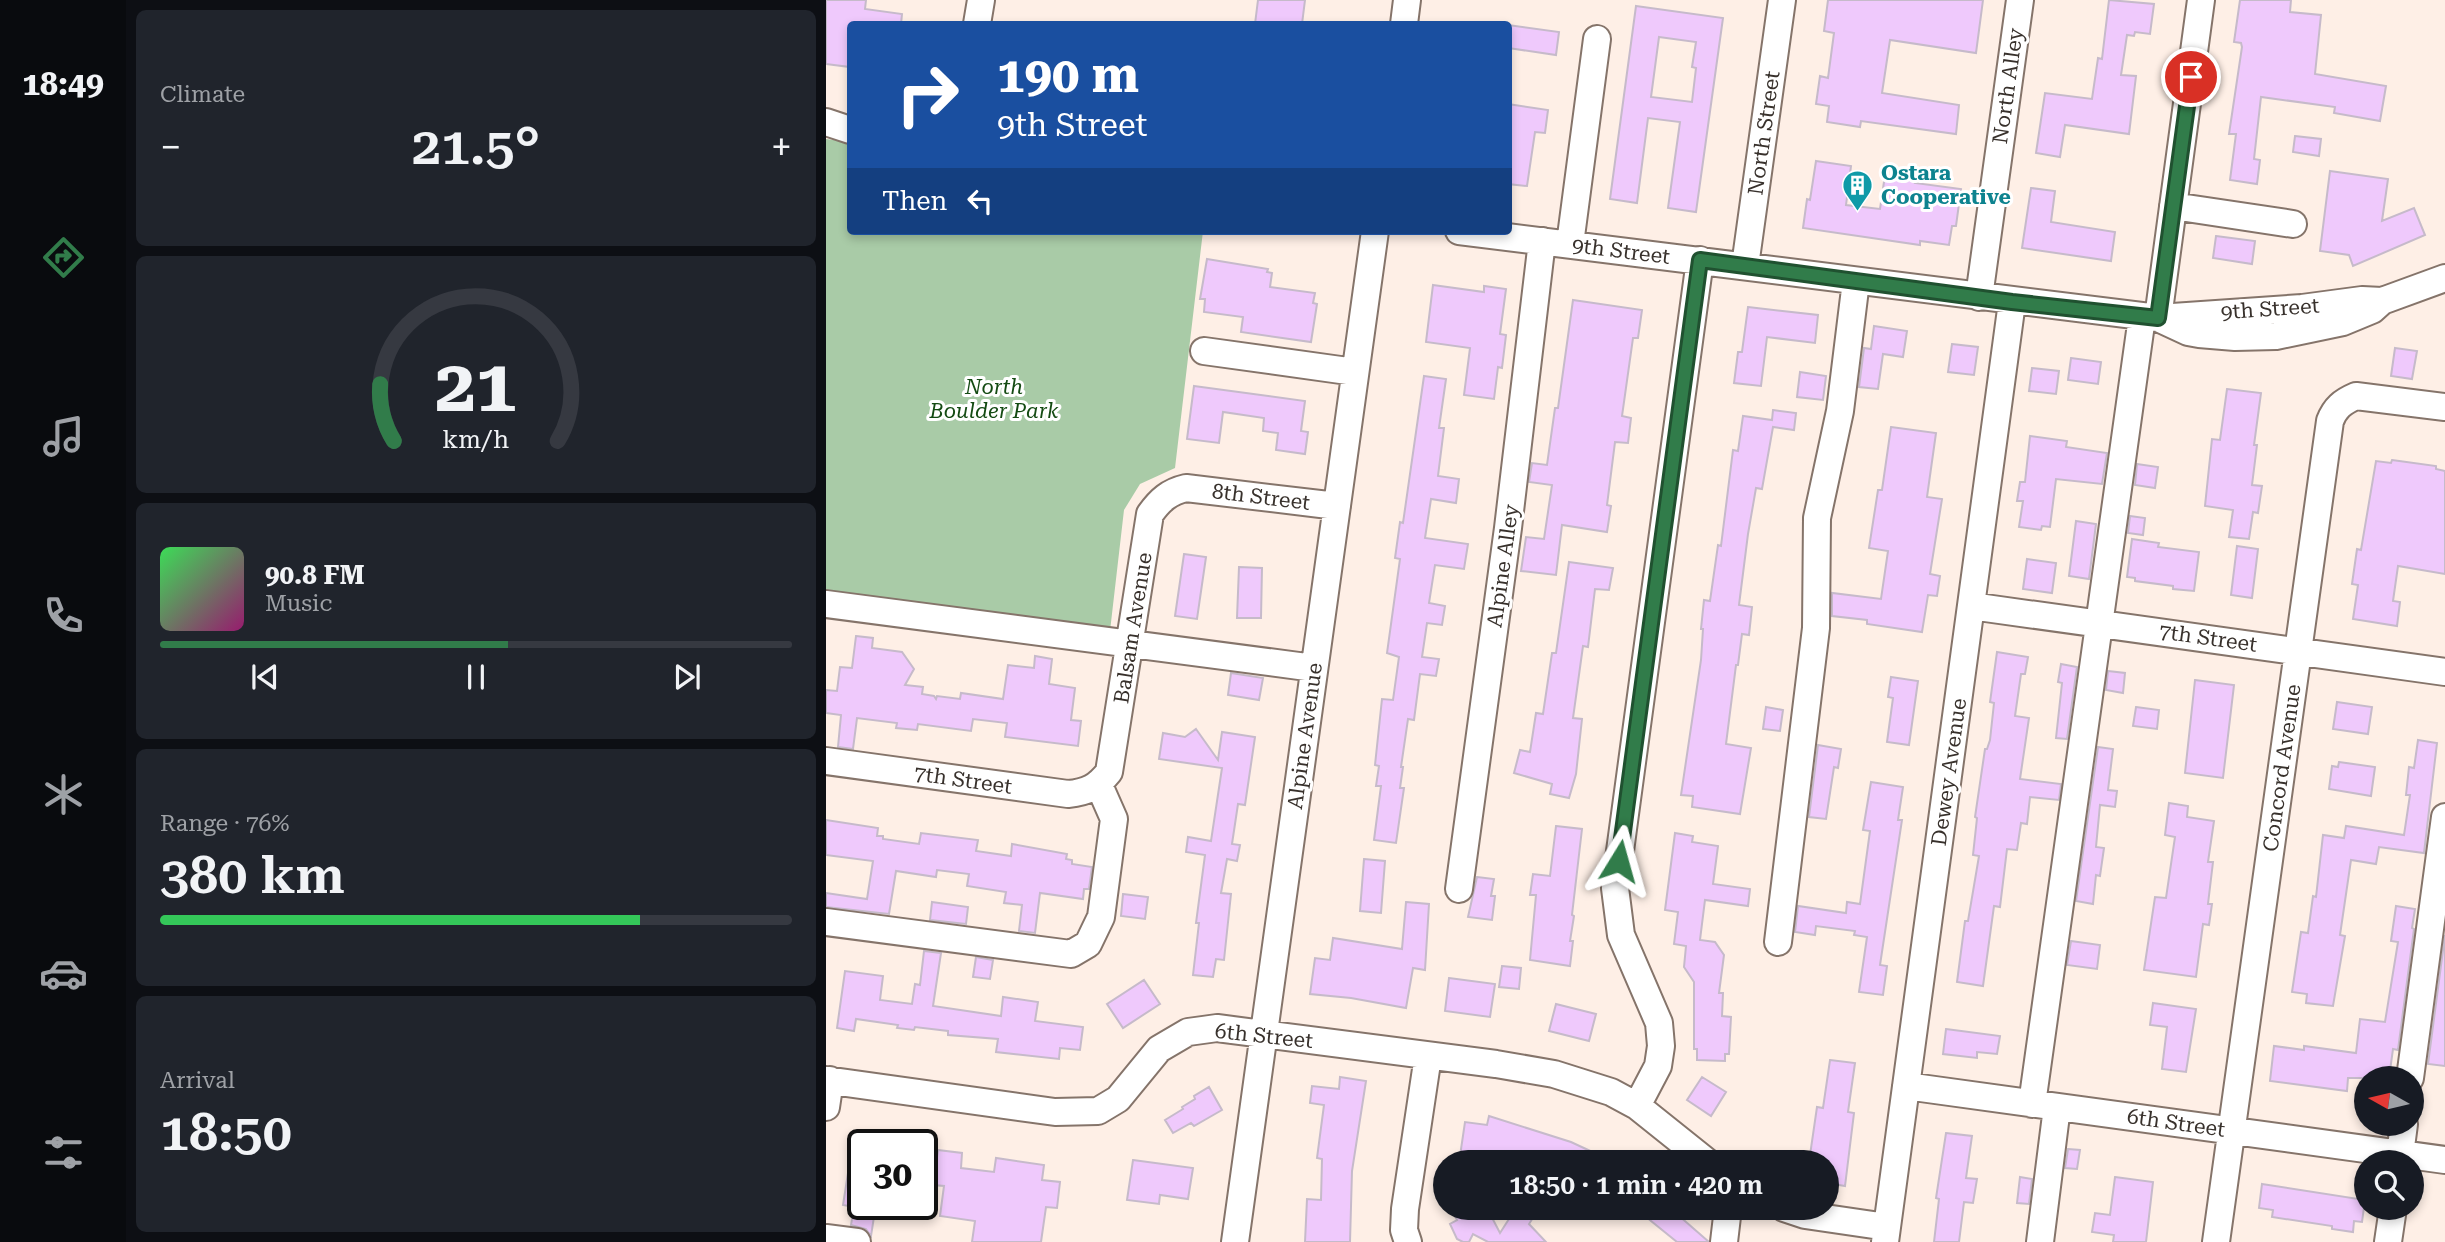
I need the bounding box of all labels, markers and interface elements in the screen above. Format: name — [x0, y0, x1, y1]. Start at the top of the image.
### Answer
street label: North Alley — [1988, 26, 2028, 146]
text: 190 m — [997, 47, 1139, 104]
pin — [2161, 47, 2221, 107]
icon: right — [882, 49, 973, 140]
icon: arrive — [2172, 58, 2210, 96]
text: 18:49 — [22, 65, 104, 103]
street label: North Street — [1743, 69, 1785, 197]
text: Climate — [160, 81, 245, 108]
text: 9th Street — [997, 106, 1147, 144]
text: 21.5° — [412, 116, 540, 177]
text: − — [160, 125, 181, 169]
text: + — [771, 125, 792, 169]
place label: Ostara Cooperative — [1881, 161, 2011, 209]
building icon: Ostara Cooperative — [1841, 168, 1875, 212]
icon: left — [961, 182, 999, 220]
text: Then — [882, 186, 947, 216]
icon: directions — [39, 233, 88, 282]
street label: 9th Street — [1571, 233, 1672, 269]
street label: 9th Street — [2220, 294, 2320, 324]
text: 21 — [435, 344, 517, 429]
park label: North Boulder Park — [929, 375, 1059, 423]
icon: music — [39, 412, 88, 461]
text: km/h — [443, 424, 509, 453]
street label: 8th Street — [1211, 479, 1312, 515]
street label: Alpine Alley — [1482, 502, 1524, 629]
street label: Balsam Avenue — [1109, 551, 1157, 705]
text: 90.8 FM — [265, 560, 365, 590]
text: Music — [265, 590, 332, 617]
icon: phone — [39, 591, 88, 640]
street label: 7th Street — [2157, 619, 2259, 657]
icon: previous — [246, 658, 284, 696]
icon: pause — [457, 658, 495, 696]
icon: next — [668, 658, 706, 696]
street label: Alpine Avenue — [1283, 661, 1327, 811]
street label: Concord Avenue — [2258, 683, 2306, 853]
street label: Dewey Avenue — [1927, 697, 1971, 847]
street label: 7th Street — [912, 761, 1014, 799]
icon: climate — [39, 770, 88, 819]
text: Range · 76% — [160, 810, 289, 837]
position arrow — [1582, 824, 1656, 898]
text: 380 km — [160, 845, 345, 906]
icon: car — [39, 949, 88, 998]
street label: 6th Street — [1214, 1019, 1314, 1053]
north arrow — [2354, 1066, 2424, 1136]
map controls — [2354, 1066, 2424, 1220]
text: Arrival — [160, 1067, 235, 1094]
text: 18:50 — [160, 1102, 292, 1163]
street label: 6th Street — [2125, 1104, 2227, 1142]
icon: filters — [39, 1128, 88, 1177]
speed limit sign: 30 — [847, 1129, 938, 1220]
button: search — [2354, 1150, 2424, 1220]
text: 18:50 · 1 min · 420 m — [1509, 1170, 1763, 1200]

